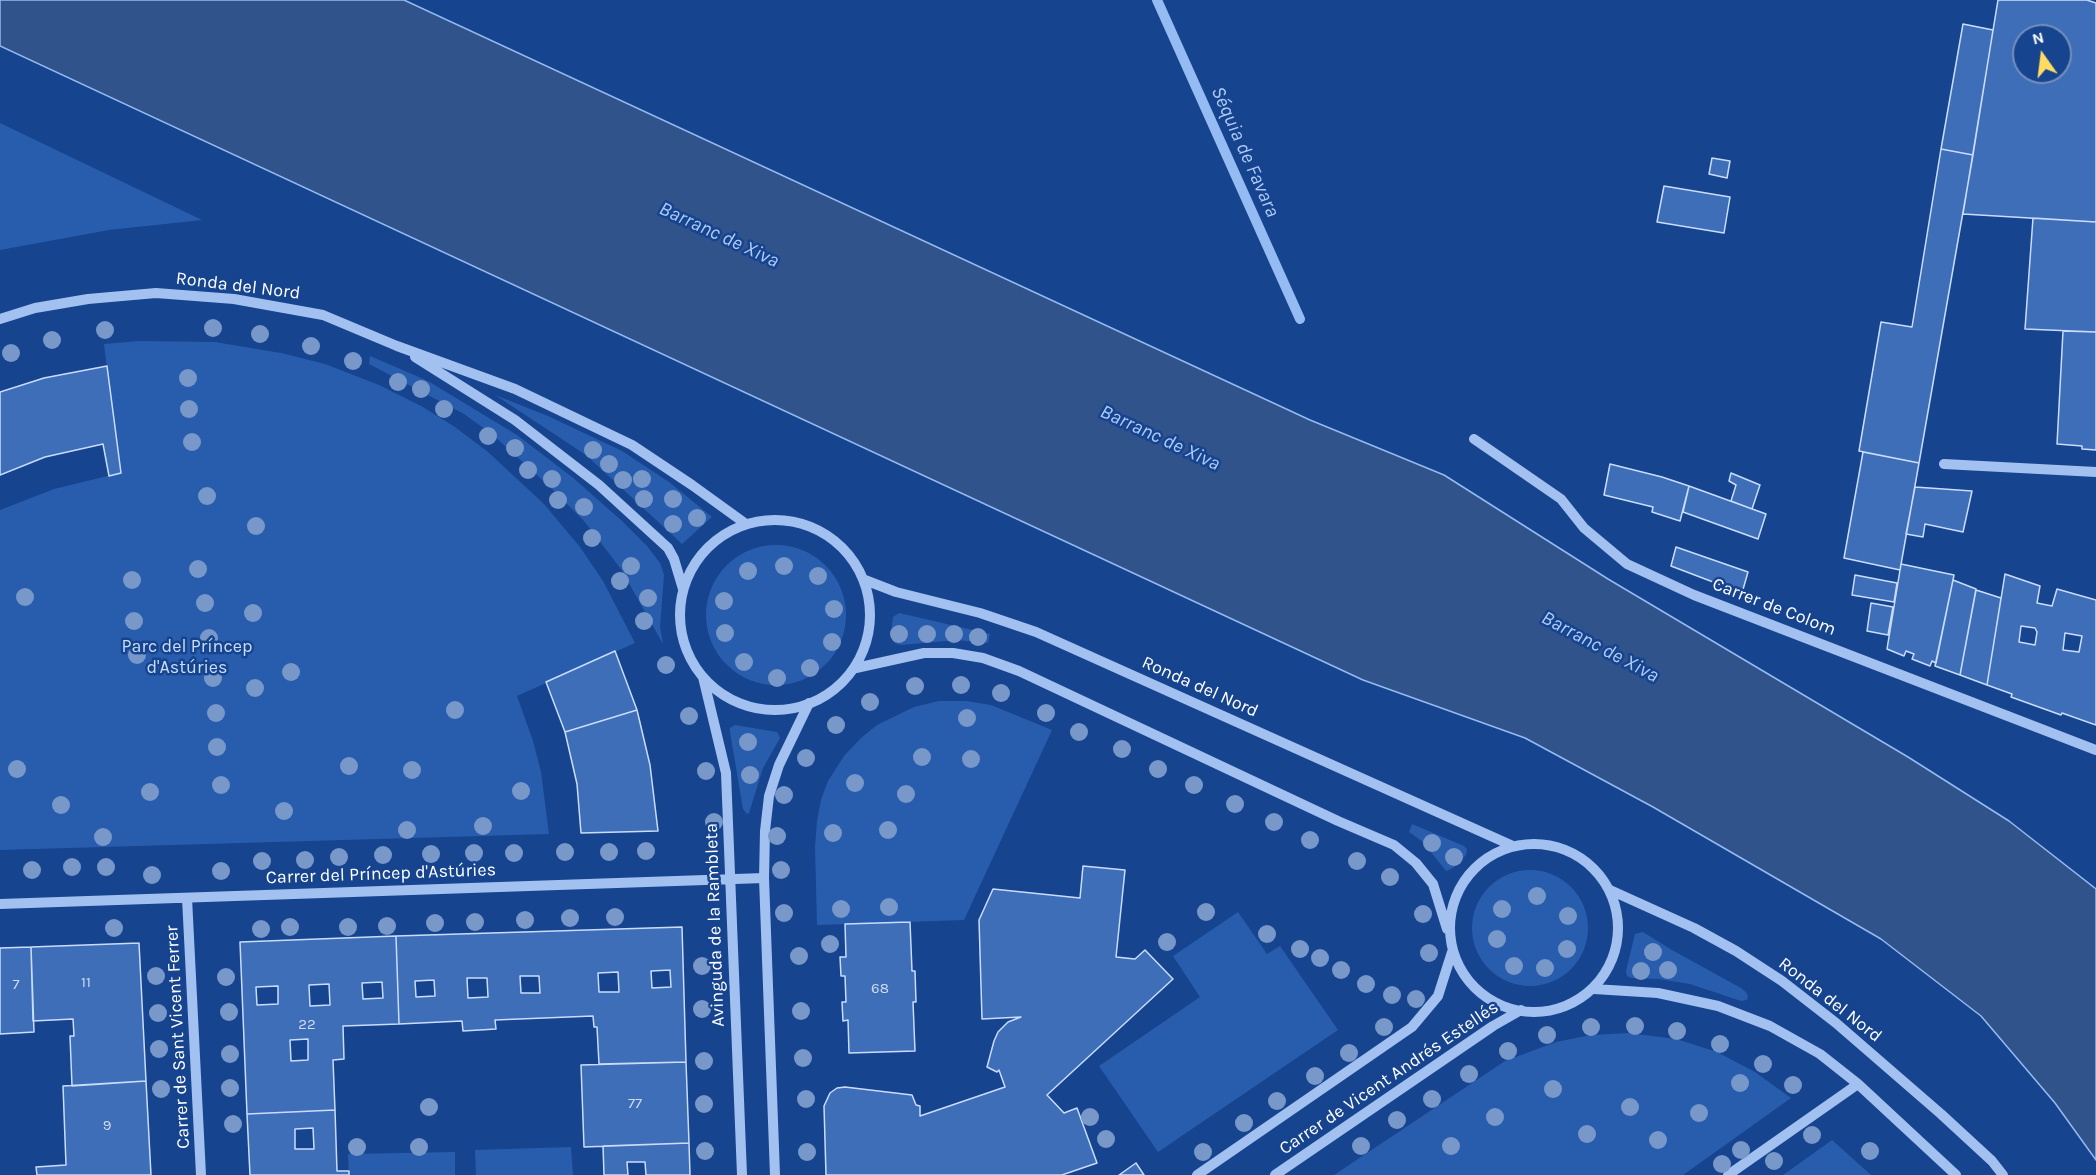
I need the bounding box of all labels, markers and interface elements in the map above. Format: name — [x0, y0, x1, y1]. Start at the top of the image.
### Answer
north arrow — [2012, 24, 2072, 84]
text: N — [2030, 27, 2046, 49]
water label: Séquia de Favara — [1205, 83, 1285, 221]
water label: Barranc de Xiva — [655, 197, 783, 273]
street label: Ronda del Nord — [175, 268, 301, 304]
water label: Barranc de Xiva — [1096, 400, 1224, 476]
street label: Carrer de Colom — [1709, 573, 1839, 641]
water label: Barranc de Xiva — [1537, 606, 1663, 688]
park label: Parc del Príncep d'Astúries — [122, 636, 252, 678]
street label: Ronda del Nord — [1138, 652, 1262, 722]
street label: Avinguda de la Rambleta — [701, 823, 729, 1027]
street label: Carrer del Príncep d'Astúries — [266, 859, 496, 889]
street label: Carrer de Sant Vicent Ferrer — [161, 925, 195, 1149]
street label: Ronda del Nord — [1774, 953, 1886, 1047]
house number: 11 — [81, 974, 91, 992]
house number: 7 — [12, 976, 20, 994]
house number: 68 — [871, 980, 889, 998]
street label: Carrer de Vicent Andrés Estellés — [1275, 996, 1503, 1160]
house number: 22 — [298, 1016, 316, 1034]
house number: 77 — [628, 1095, 642, 1113]
house number: 9 — [103, 1117, 111, 1135]

